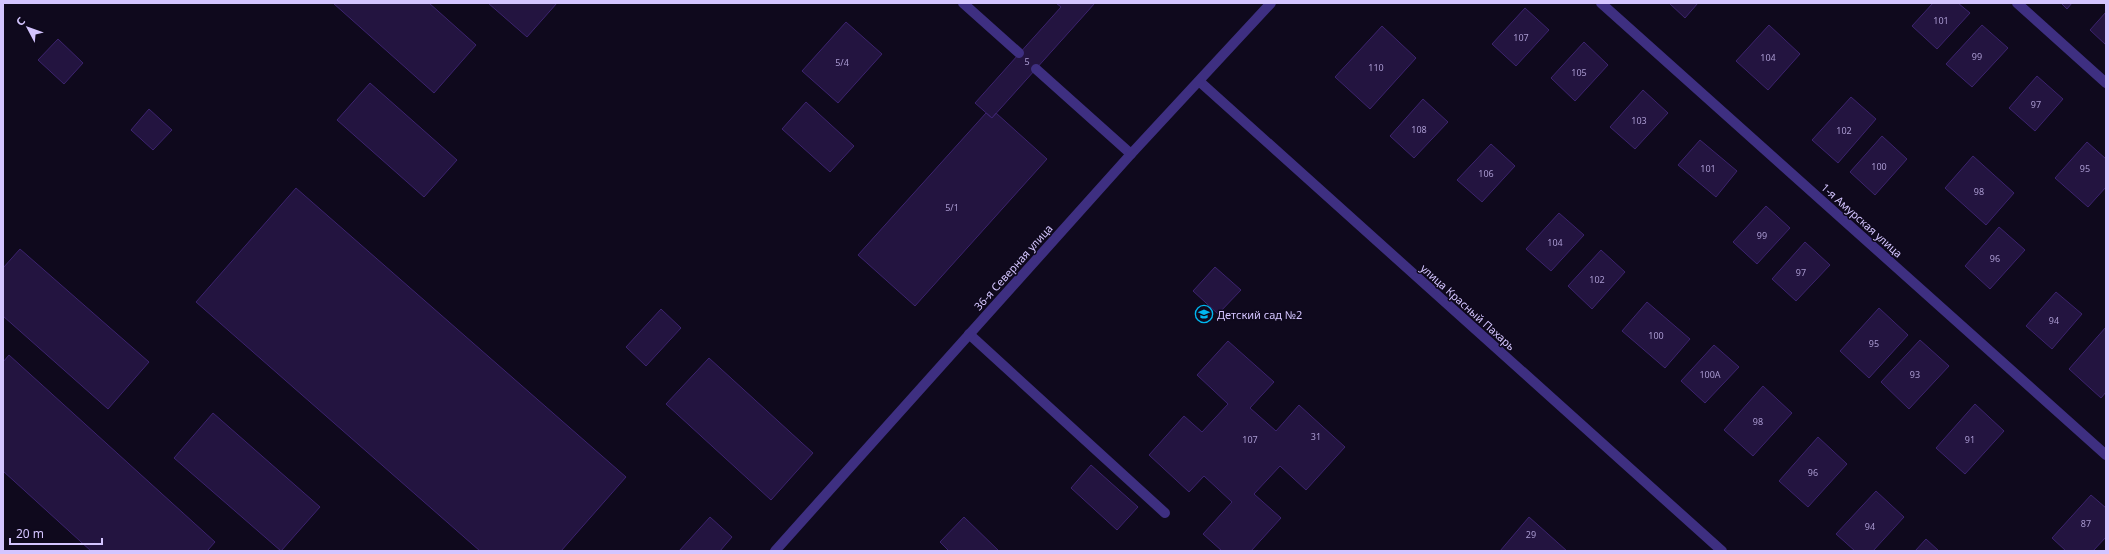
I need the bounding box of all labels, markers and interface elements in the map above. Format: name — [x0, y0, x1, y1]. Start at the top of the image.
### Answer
north arrow — [8, 8, 48, 48]
text: С — [12, 14, 28, 29]
house number: 101 — [1933, 14, 1949, 27]
house number: 107 — [1513, 31, 1529, 44]
house number: 99 — [1972, 50, 1982, 63]
house number: 104 — [1760, 51, 1776, 64]
house number: 5 — [1024, 55, 1030, 68]
house number: 5/4 — [835, 56, 849, 69]
house number: 110 — [1368, 61, 1384, 74]
house number: 105 — [1571, 66, 1587, 79]
house number: 97 — [2031, 98, 2041, 111]
house number: 103 — [1631, 114, 1647, 127]
house number: 108 — [1411, 123, 1427, 136]
house number: 102 — [1836, 124, 1852, 137]
house number: 100 — [1871, 160, 1887, 173]
house number: 101 — [1700, 162, 1716, 175]
house number: 95 — [2080, 162, 2090, 175]
house number: 106 — [1478, 167, 1494, 180]
street label: 1-я Амурская улица — [1818, 180, 1906, 260]
house number: 98 — [1974, 185, 1984, 198]
house number: 5/1 — [945, 201, 959, 214]
street label: 36-я Северная улица — [970, 221, 1056, 313]
house number: 99 — [1757, 229, 1767, 242]
house number: 104 — [1547, 236, 1563, 249]
house number: 96 — [1990, 252, 2000, 265]
street label: улица Красный Пахарь — [1418, 261, 1518, 353]
house number: 97 — [1796, 266, 1806, 279]
house number: 102 — [1589, 273, 1605, 286]
school or university icon: Детский сад №2 — [1194, 304, 1214, 324]
place label: Детский сад №2 — [1217, 307, 1302, 322]
house number: 94 — [2049, 314, 2059, 327]
house number: 100 — [1648, 329, 1664, 342]
house number: 95 — [1869, 337, 1879, 350]
house number: 100А — [1699, 368, 1721, 381]
house number: 93 — [1910, 368, 1920, 381]
house number: 98 — [1753, 415, 1763, 428]
house number: 31 — [1311, 430, 1321, 443]
house number: 107 — [1242, 433, 1258, 446]
house number: 91 — [1965, 433, 1975, 446]
house number: 96 — [1808, 466, 1818, 479]
house number: 87 — [2081, 517, 2091, 530]
scale bar — [10, 520, 102, 546]
house number: 94 — [1865, 520, 1875, 533]
text: 20 m — [16, 525, 44, 542]
house number: 29 — [1526, 528, 1536, 541]

